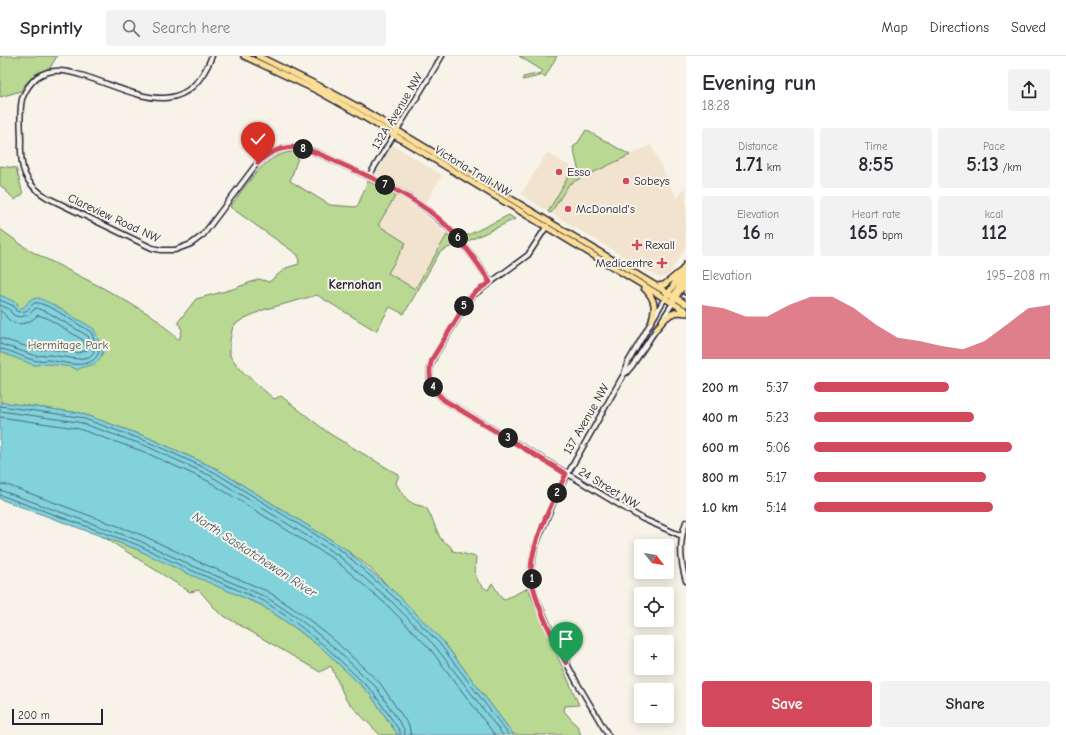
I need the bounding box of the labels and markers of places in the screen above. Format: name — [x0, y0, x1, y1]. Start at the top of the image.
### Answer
pin — [241, 122, 275, 163]
pin: 8 — [293, 139, 313, 159]
place label: Esso — [567, 165, 591, 179]
marker: Esso — [554, 167, 564, 177]
place label: Sobeys — [634, 174, 670, 188]
pin: 7 — [375, 175, 395, 195]
marker: Sobeys — [621, 176, 631, 186]
place label: McDonald's — [576, 202, 635, 216]
marker: McDonald's — [563, 204, 573, 214]
pin: 6 — [448, 228, 468, 248]
place label: Rexall — [645, 238, 675, 252]
marker: Rexall — [632, 240, 642, 250]
place label: Medicentre — [595, 256, 653, 270]
marker: Medicentre — [656, 257, 668, 269]
pin: 5 — [454, 296, 474, 316]
pin: 4 — [423, 377, 443, 397]
pin: 3 — [498, 428, 518, 448]
pin: 2 — [547, 483, 567, 503]
pin: 1 — [522, 569, 542, 589]
pin — [549, 622, 583, 663]

